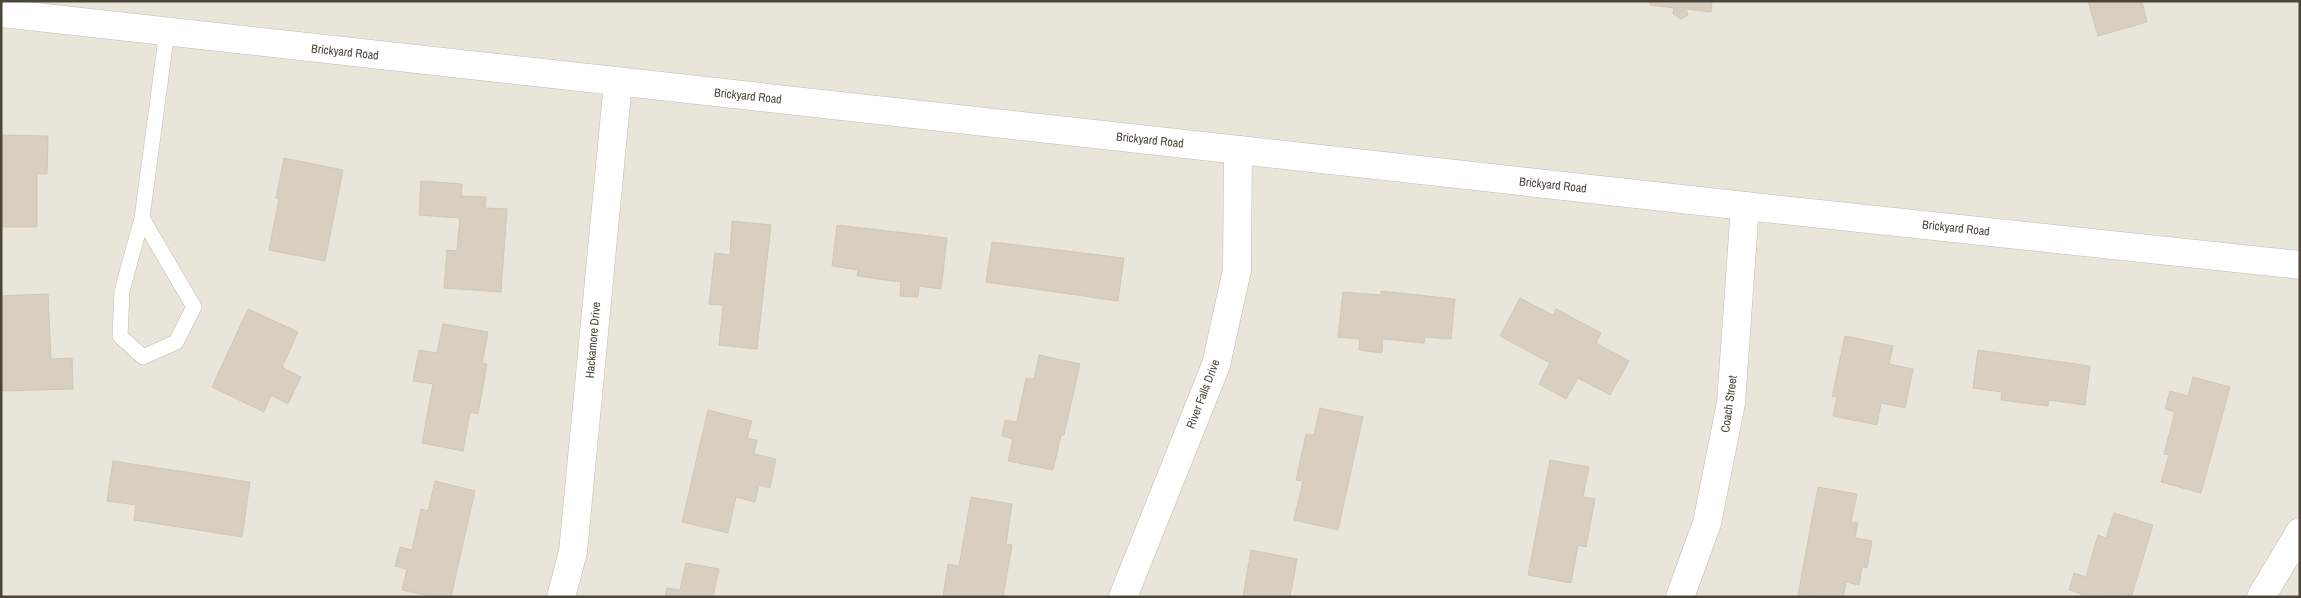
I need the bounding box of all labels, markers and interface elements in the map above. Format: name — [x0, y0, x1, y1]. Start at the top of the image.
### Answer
street label: Brickyard Road — [310, 40, 380, 64]
street label: Brickyard Road — [713, 84, 783, 108]
street label: Brickyard Road — [1115, 128, 1185, 152]
street label: Brickyard Road — [1518, 173, 1588, 197]
street label: Brickyard Road — [1921, 216, 1991, 240]
street label: Hackamore Drive — [582, 301, 604, 379]
street label: River Falls Drive — [1182, 357, 1224, 431]
street label: Coach Street — [1717, 374, 1741, 434]

